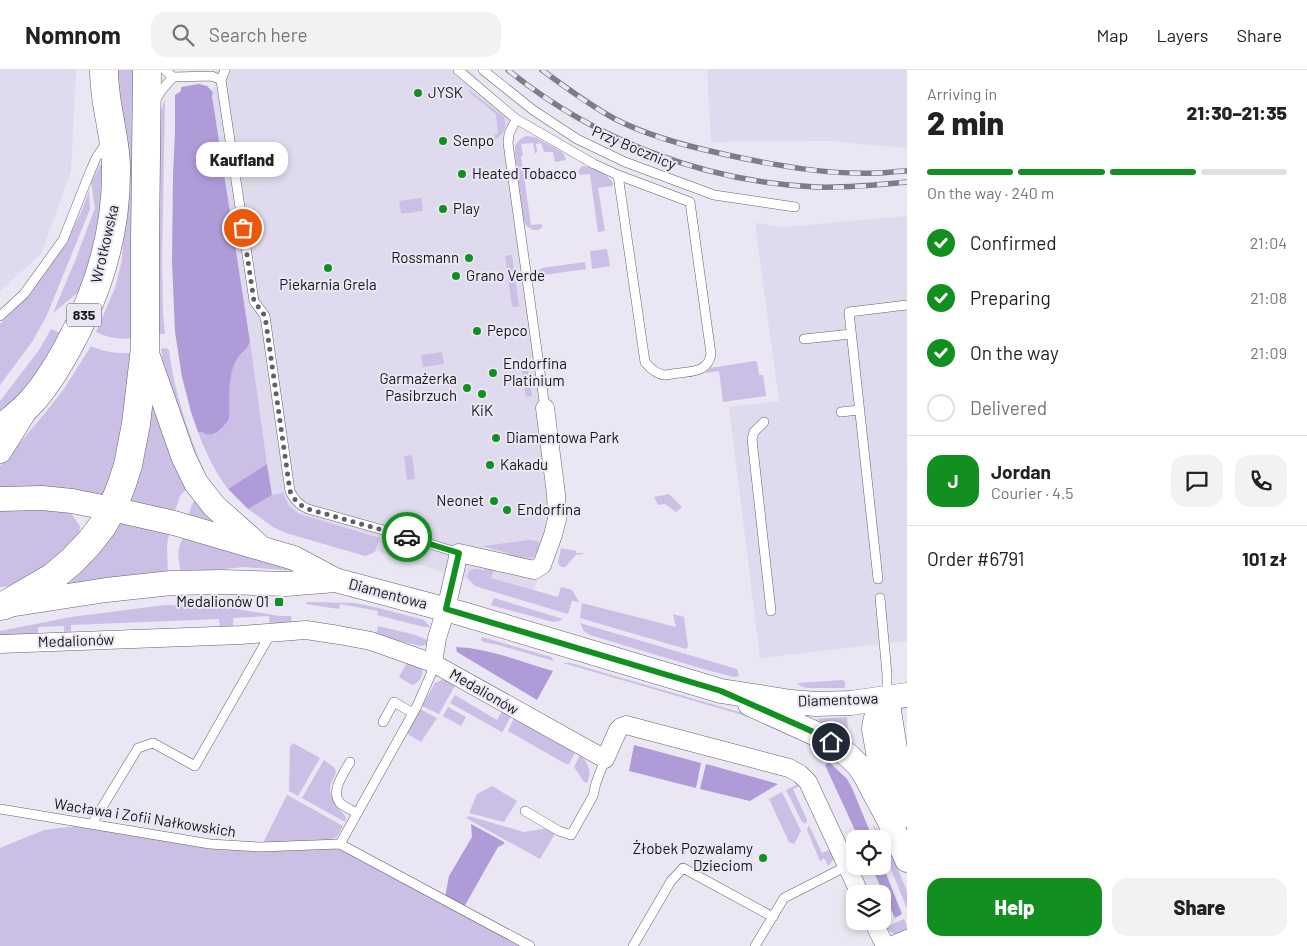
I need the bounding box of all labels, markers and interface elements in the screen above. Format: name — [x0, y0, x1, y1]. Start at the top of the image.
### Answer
search box — [151, 12, 501, 57]
text: Nomnom — [25, 20, 121, 49]
icon: search — [169, 21, 197, 49]
text: Search here — [209, 23, 308, 46]
text: Map — [1096, 24, 1128, 46]
text: Layers — [1156, 24, 1209, 46]
text: Share — [1237, 24, 1282, 46]
place label: JYSK — [428, 83, 463, 101]
text: Arriving in — [927, 84, 997, 103]
marker: JYSK — [412, 87, 424, 99]
text: 21:30–21:35 — [1187, 101, 1287, 124]
text: 2 min — [927, 103, 1004, 141]
street label: Przy Bocznicy — [590, 121, 679, 173]
place label: Senpo — [453, 131, 494, 149]
marker: Senpo — [437, 135, 449, 147]
callout: Kaufland — [197, 143, 289, 178]
text: Kaufland — [210, 150, 274, 169]
place label: Heated Tobacco — [472, 164, 577, 182]
marker: Heated Tobacco — [456, 168, 468, 180]
text: On the way · 240 m — [927, 183, 1054, 202]
place label: Play — [453, 199, 480, 217]
street label: Wrotkowska — [86, 203, 122, 285]
marker: Play — [437, 203, 449, 215]
pin — [222, 207, 264, 249]
icon: bag — [229, 214, 257, 242]
icon: check — [927, 229, 955, 257]
text: Confirmed — [970, 231, 1057, 254]
text: 21:04 — [1250, 233, 1287, 252]
place label: Rossmann — [391, 248, 459, 266]
marker: Rossmann — [463, 252, 475, 264]
marker: Piekarnia Grela — [322, 262, 334, 274]
place label: Grano Verde — [466, 266, 545, 284]
marker: Grano Verde — [450, 270, 462, 282]
place label: Piekarnia Grela — [279, 275, 377, 293]
icon: check — [927, 284, 955, 312]
text: Preparing — [970, 286, 1051, 309]
text: 21:08 — [1250, 288, 1287, 307]
road number: 835 — [66, 304, 102, 326]
place label: Pepco — [487, 321, 528, 339]
marker: Pepco — [471, 325, 483, 337]
icon: check — [927, 339, 955, 367]
text: On the way — [970, 341, 1059, 364]
text: 21:09 — [1250, 343, 1287, 362]
place label: Endorfina Platinium — [503, 354, 567, 389]
marker: Endorfina Platinium — [487, 367, 499, 379]
place label: Garmażerka Pasibrzuch — [380, 369, 457, 404]
marker: Garmażerka Pasibrzuch — [461, 382, 473, 394]
marker: KiK — [476, 388, 488, 400]
text: Delivered — [970, 396, 1047, 419]
place label: KiK — [471, 401, 493, 419]
place label: Diamentowa Park — [506, 428, 620, 446]
marker: Diamentowa Park — [490, 432, 502, 444]
place label: Kakadu — [500, 455, 548, 473]
button: chat — [1171, 455, 1223, 507]
button: phone — [1235, 455, 1287, 507]
marker: Kakadu — [484, 459, 496, 471]
text: Jordan — [991, 460, 1051, 483]
text: J — [947, 469, 959, 492]
text: Courier · 4.5 — [991, 483, 1074, 502]
place label: Neonet — [436, 491, 484, 509]
marker: Neonet — [488, 495, 500, 507]
place label: Endorfina — [517, 500, 581, 518]
marker: Endorfina — [501, 504, 513, 516]
courier — [382, 512, 432, 562]
icon: car — [393, 523, 421, 551]
text: Order #6791 — [927, 547, 1024, 570]
text: 101 zł — [1242, 547, 1287, 570]
street label: Diamentowa — [347, 574, 430, 612]
place label: Medalionów 01 — [176, 592, 269, 610]
marker: Medalionów 01 — [273, 596, 285, 608]
street label: Medalionów — [37, 630, 115, 650]
street label: Medalionów — [447, 664, 522, 718]
street label: Diamentowa — [797, 689, 879, 709]
pin — [810, 721, 852, 763]
icon: home — [817, 728, 845, 756]
street label: Wacława i Zofii Nałkowskich — [53, 794, 237, 840]
map controls — [846, 830, 891, 930]
button: locate — [846, 830, 891, 875]
place label: Żłobek Pozwalamy Dzieciom — [633, 839, 753, 874]
marker: Żłobek Pozwalamy Dzieciom — [757, 852, 769, 864]
button: Help — [927, 878, 1102, 936]
button: Share — [1112, 878, 1287, 936]
button: layers — [846, 885, 891, 930]

